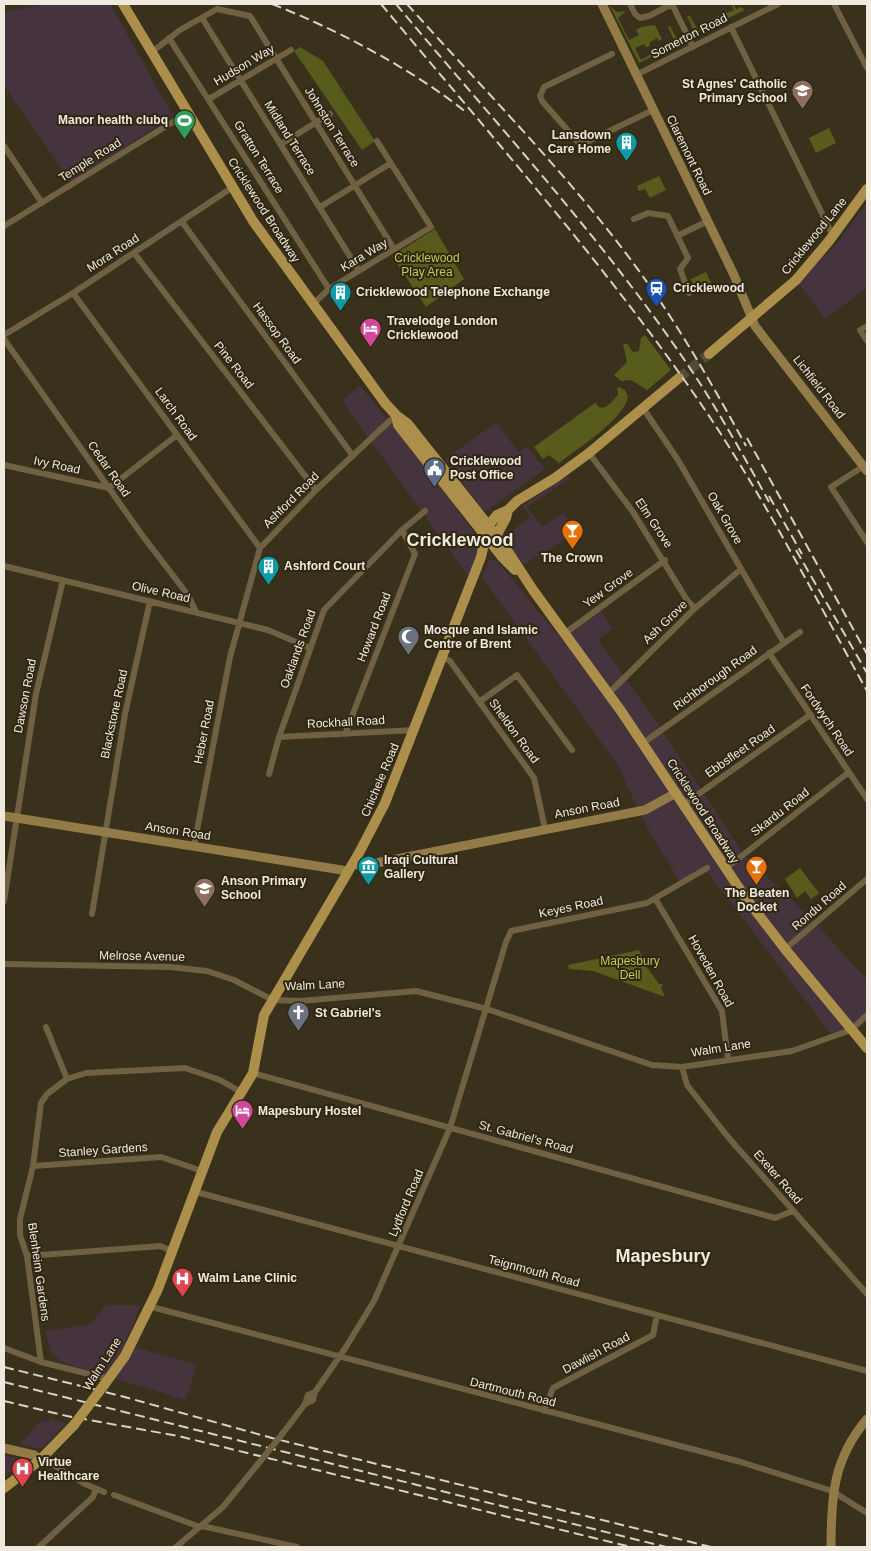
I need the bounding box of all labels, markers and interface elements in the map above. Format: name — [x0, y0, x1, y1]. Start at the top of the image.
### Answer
street label: Somerton Road — [648, 11, 730, 61]
street label: Hudson Way — [211, 41, 277, 89]
place label: St Agnes' Catholic Primary School — [682, 77, 787, 105]
school or university icon: St Agnes' Catholic Primary School — [791, 79, 815, 110]
street label: Johnston Terrace — [302, 84, 362, 170]
street label: Midland Terrace — [262, 98, 319, 178]
sports icon: Manor health clubq — [172, 108, 196, 139]
place label: Manor health clubq — [58, 113, 168, 127]
street label: Claremont Road — [664, 113, 714, 197]
street label: Gratton Terrace — [231, 118, 287, 196]
place label: Lansdown Care Home — [548, 128, 611, 156]
building icon: Lansdown Care Home — [615, 130, 639, 161]
street label: Temple Road — [56, 135, 124, 185]
street label: Cricklewood Broadway — [225, 155, 303, 265]
street label: Cricklewood Lane — [779, 194, 850, 277]
street label: Mora Road — [84, 231, 142, 275]
street label: Kara Way — [338, 236, 390, 274]
park label: Cricklewood Play Area — [394, 251, 460, 279]
station icon: Cricklewood — [645, 276, 669, 307]
building icon: Cricklewood Telephone Exchange — [328, 280, 352, 311]
place label: Cricklewood — [673, 281, 744, 295]
place label: Cricklewood Telephone Exchange — [356, 285, 550, 299]
street label: Hassop Road — [250, 299, 304, 367]
place label: Travelodge London Cricklewood — [387, 314, 498, 342]
hotel icon: Travelodge London Cricklewood — [359, 316, 383, 347]
street label: Pine Road — [211, 339, 257, 391]
street label: Lichfield Road — [790, 353, 848, 421]
street label: Larch Road — [152, 385, 200, 443]
street label: Cedar Road — [85, 438, 133, 500]
street label: Ivy Road — [32, 453, 82, 477]
place label: Cricklewood Post Office — [450, 454, 521, 482]
public building icon: Cricklewood Post Office — [422, 456, 446, 487]
street label: Ashford Road — [260, 469, 322, 531]
street label: Oak Grove — [704, 489, 746, 547]
street label: Elm Grove — [632, 496, 676, 551]
bar icon: The Crown — [560, 519, 584, 550]
district label: Cricklewood — [406, 530, 514, 550]
place label: The Crown — [541, 551, 603, 565]
building icon: Ashford Court — [256, 554, 280, 585]
place label: Ashford Court — [284, 559, 365, 573]
street label: Yew Grove — [580, 565, 636, 611]
street label: Olive Road — [130, 579, 192, 605]
street label: Howard Road — [354, 590, 394, 664]
street label: Ash Grove — [640, 597, 690, 647]
street label: Oaklands Road — [277, 608, 319, 690]
place label: Mosque and Islamic Centre of Brent — [424, 623, 538, 651]
mosque icon: Mosque and Islamic Centre of Brent — [396, 625, 420, 656]
street label: Richborough Road — [670, 643, 760, 713]
street label: Dawson Road — [11, 658, 39, 734]
street label: Blackstone Road — [98, 668, 130, 760]
street label: Fordwych Road — [798, 681, 856, 759]
street label: Sheldon Road — [486, 696, 542, 766]
street label: Heber Road — [191, 699, 217, 765]
street label: Rockhall Road — [307, 713, 385, 731]
street label: Ebbsfleet Road — [702, 722, 778, 780]
street label: Chichele Road — [358, 741, 402, 819]
street label: Cricklewood Broadway — [664, 756, 742, 866]
street label: Skardu Road — [748, 785, 812, 839]
street label: Anson Road — [553, 795, 621, 821]
street label: Anson Road — [144, 819, 212, 843]
place label: Iraqi Cultural Gallery — [384, 853, 458, 881]
bar icon: The Beaten Docket — [745, 854, 769, 885]
museum icon: Iraqi Cultural Gallery — [356, 855, 380, 886]
place label: Anson Primary School — [221, 874, 307, 902]
school or university icon: Anson Primary School — [193, 876, 217, 907]
street label: Rondu Road — [789, 879, 849, 933]
place label: The Beaten Docket — [725, 886, 789, 914]
street label: Keyes Road — [538, 893, 604, 921]
street label: Hoveden Road — [685, 933, 737, 1009]
street label: Melrose Avenue — [99, 948, 185, 964]
park label: Mapesbury Dell — [600, 954, 660, 982]
street label: Walm Lane — [285, 976, 346, 994]
church icon: St Gabriel's — [287, 1001, 311, 1032]
place label: St Gabriel's — [315, 1006, 382, 1020]
street label: Walm Lane — [690, 1036, 752, 1060]
hotel icon: Mapesbury Hostel — [230, 1099, 254, 1130]
place label: Mapesbury Hostel — [258, 1104, 361, 1118]
street label: St. Gabriel's Road — [477, 1118, 575, 1156]
street label: Stanley Gardens — [58, 1140, 148, 1160]
street label: Exeter Road — [751, 1147, 805, 1207]
street label: Lydford Road — [386, 1167, 426, 1239]
street label: Blenheim Gardens — [25, 1222, 53, 1322]
district label: Mapesbury — [615, 1246, 711, 1266]
street label: Teignmouth Road — [487, 1252, 581, 1290]
hospital icon: Walm Lane Clinic — [170, 1266, 194, 1297]
place label: Walm Lane Clinic — [198, 1271, 297, 1285]
street label: Dawlish Road — [560, 1329, 632, 1377]
street label: Walm Lane — [80, 1335, 124, 1393]
street label: Dartmouth Road — [469, 1375, 557, 1409]
place label: Virtue Healthcare — [38, 1455, 100, 1483]
hospital icon: Virtue Healthcare — [10, 1457, 34, 1488]

